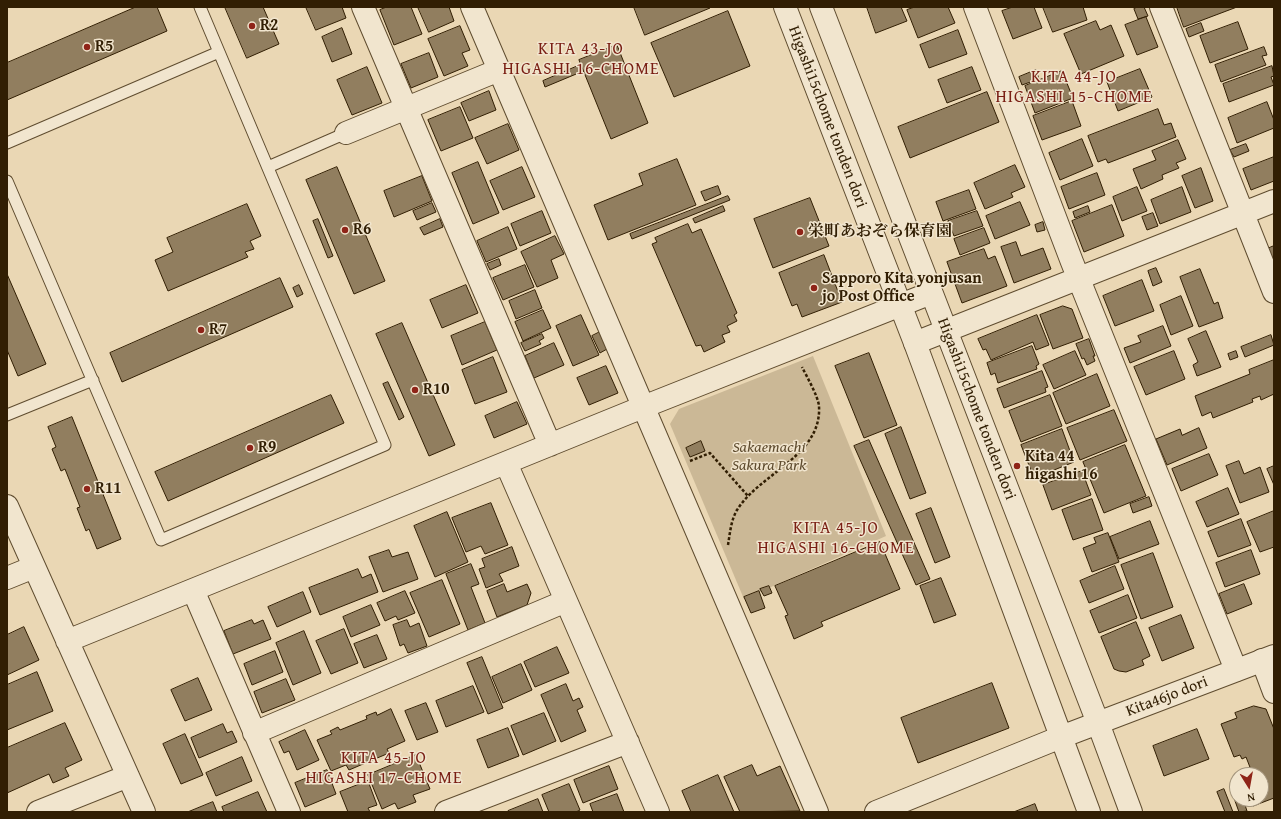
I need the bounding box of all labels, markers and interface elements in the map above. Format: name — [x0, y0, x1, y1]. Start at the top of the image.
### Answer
place label: R2 — [260, 16, 278, 36]
marker: R2 — [247, 21, 257, 31]
street label: Higashi15chome tonden dori — [783, 23, 871, 211]
place label: R5 — [95, 37, 113, 57]
district label: KITA 43-JO HIGASHI 16-CHOME — [503, 40, 659, 80]
marker: R5 — [82, 42, 92, 52]
district label: KITA 44-JO HIGASHI 15-CHOME — [996, 68, 1152, 108]
place label: R6 — [353, 220, 371, 240]
place label: 栄町あおぞら保育園 — [808, 222, 952, 242]
marker: R6 — [340, 225, 350, 235]
marker: 栄町あおぞら保育園 — [795, 227, 805, 237]
place label: Sapporo Kita yonjusan jo Post Office — [822, 269, 982, 307]
marker: Sapporo Kita yonjusan jo Post Office — [809, 283, 819, 293]
street label: Higashi15chome tonden dori — [932, 315, 1020, 503]
place label: R7 — [209, 320, 227, 340]
marker: R7 — [196, 325, 206, 335]
place label: R10 — [423, 380, 449, 400]
marker: R10 — [410, 385, 420, 395]
place label: R9 — [258, 438, 276, 458]
park label: Sakaemachi Sakura Park — [732, 438, 806, 476]
marker: R9 — [245, 443, 255, 453]
place label: Kita 44 higashi 16 — [1025, 447, 1097, 485]
marker: Kita 44 higashi 16 — [1012, 461, 1022, 471]
place label: R11 — [95, 479, 121, 499]
marker: R11 — [82, 484, 92, 494]
district label: KITA 45-JO HIGASHI 16-CHOME — [758, 519, 914, 559]
street label: Kita46jo dori — [1123, 673, 1211, 721]
district label: KITA 45-JO HIGASHI 17-CHOME — [306, 749, 462, 789]
north arrow — [1229, 767, 1269, 807]
text: N — [1246, 789, 1256, 806]

